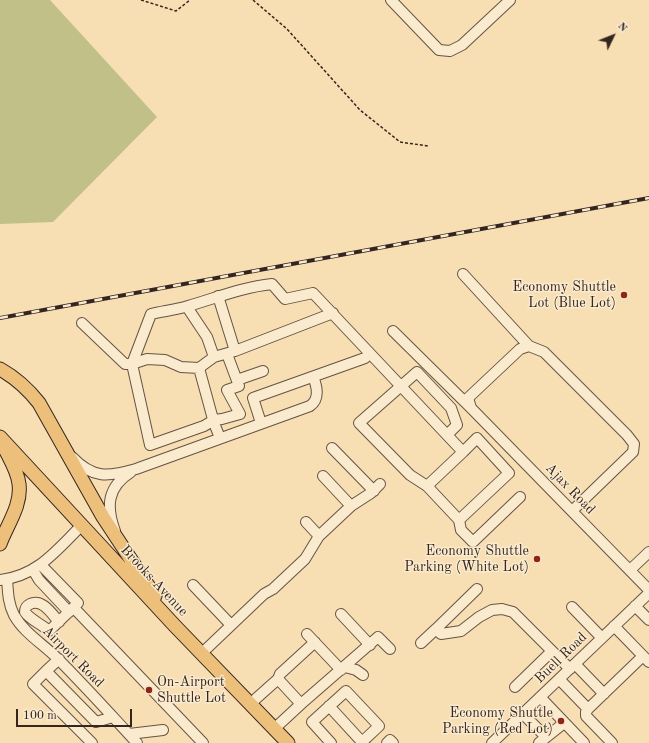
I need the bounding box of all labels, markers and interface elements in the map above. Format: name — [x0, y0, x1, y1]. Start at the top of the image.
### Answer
north arrow — [593, 16, 633, 56]
text: N — [615, 21, 629, 34]
place label: Economy Shuttle Lot (Blue Lot) — [513, 279, 616, 312]
marker: Economy Shuttle Lot (Blue Lot) — [619, 290, 629, 300]
street label: Ajax Road — [542, 460, 598, 518]
street label: Brooks Avenue — [117, 542, 191, 620]
place label: Economy Shuttle Parking (White Lot) — [404, 543, 529, 576]
marker: Economy Shuttle Parking (White Lot) — [532, 554, 542, 564]
street label: Airport Road — [39, 623, 107, 691]
street label: Buell Road — [531, 629, 591, 687]
place label: On-Airport Shuttle Lot — [157, 674, 226, 706]
marker: On-Airport Shuttle Lot — [144, 685, 154, 695]
scale bar — [18, 701, 134, 727]
place label: Economy Shuttle Parking (Red Lot) — [442, 705, 553, 738]
text: 100 m — [23, 710, 57, 722]
marker: Economy Shuttle Parking (Red Lot) — [556, 716, 566, 726]

